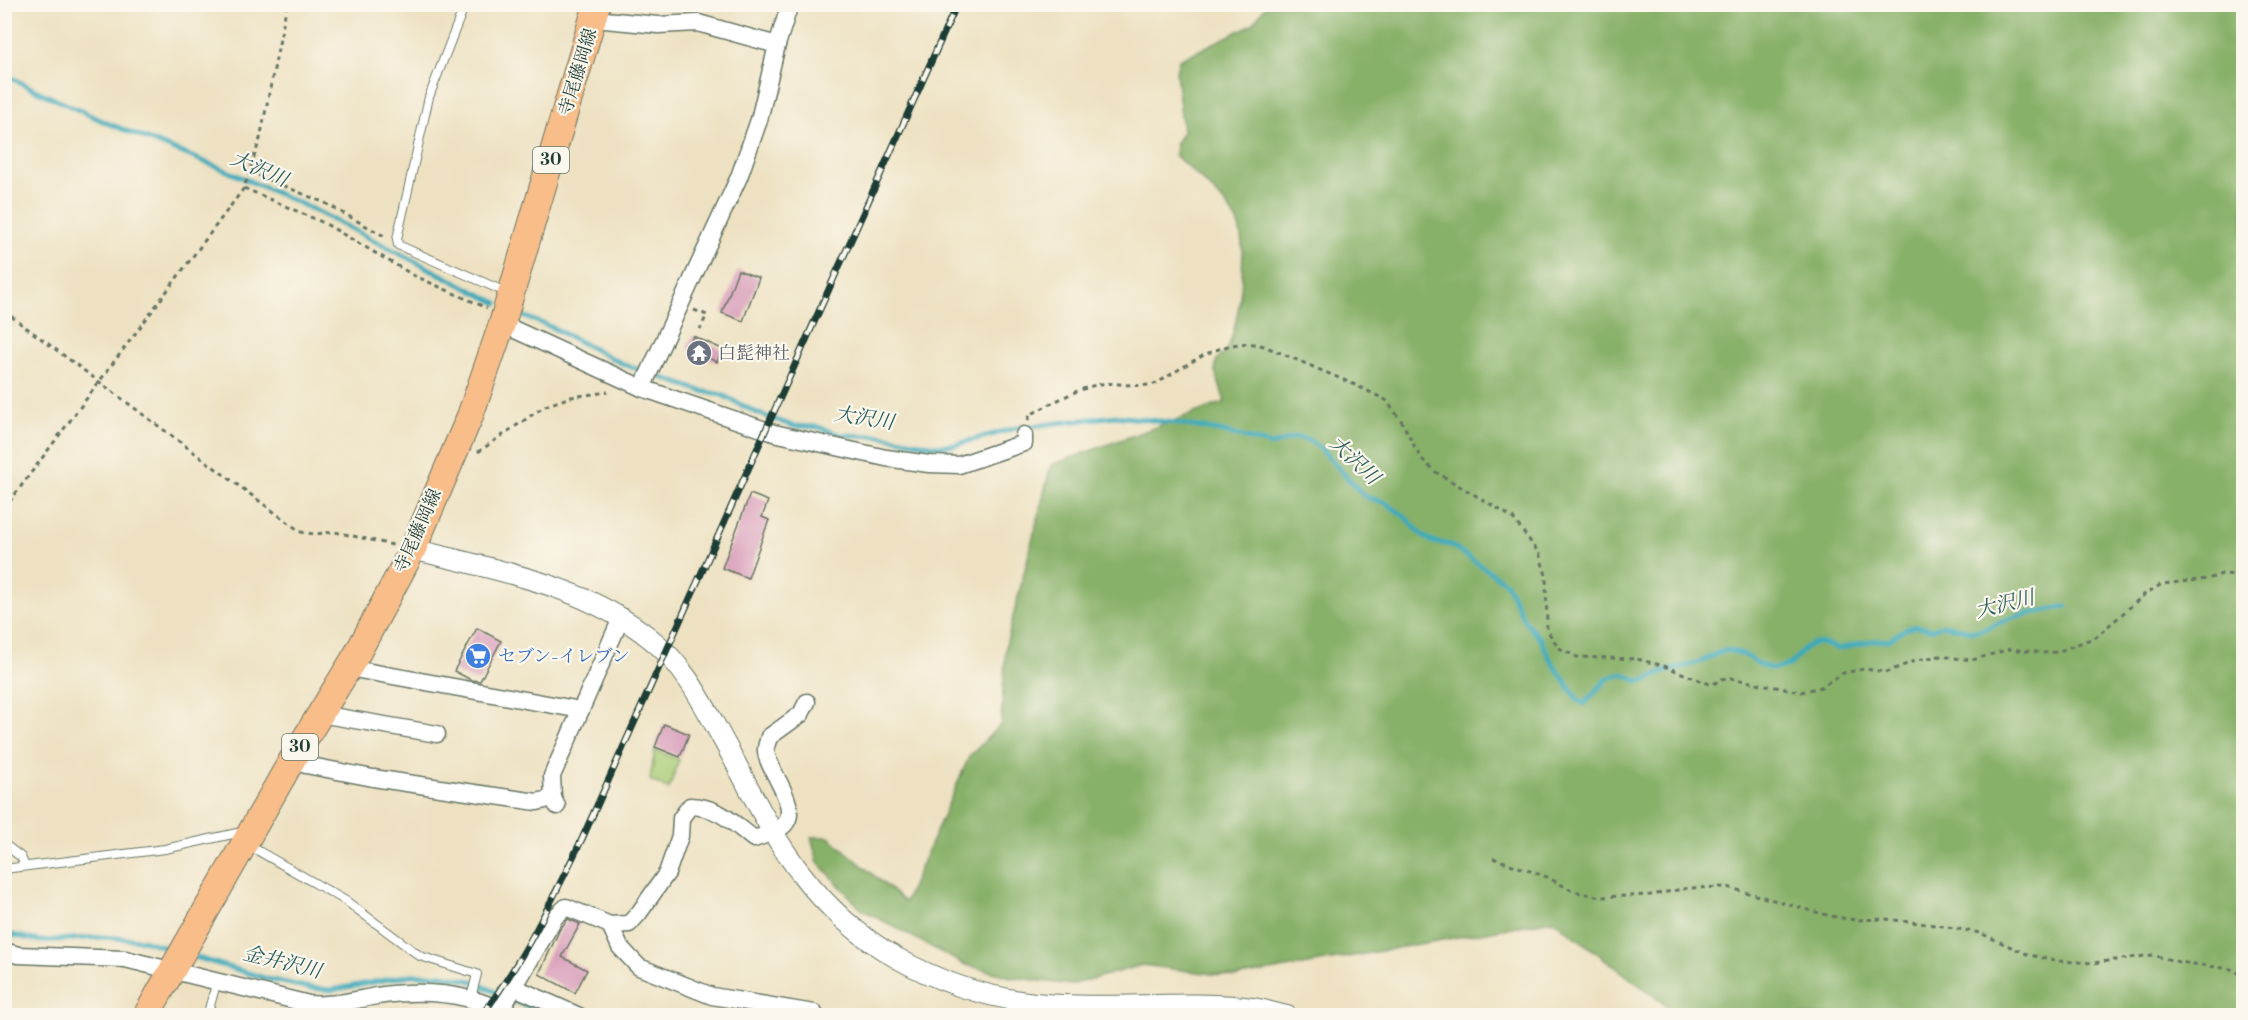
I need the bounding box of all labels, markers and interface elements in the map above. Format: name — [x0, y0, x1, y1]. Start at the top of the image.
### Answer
street label: 寺尾藤岡線 — [554, 26, 602, 118]
water label: 大沢川 — [227, 147, 293, 194]
road number: 30 — [533, 147, 569, 173]
temple icon: 白髭神社 — [684, 338, 714, 368]
place label: 白髭神社 — [718, 342, 790, 365]
water label: 大沢川 — [832, 402, 898, 436]
water label: 大沢川 — [1324, 431, 1386, 492]
street label: 寺尾藤岡線 — [389, 485, 447, 577]
water label: 大沢川 — [1973, 585, 2039, 624]
supermarket icon: セブン-イレブン — [463, 641, 493, 671]
place label: セブン-イレブン — [498, 645, 630, 668]
road number: 30 — [282, 734, 318, 760]
water label: 金井沢川 — [240, 941, 326, 985]

